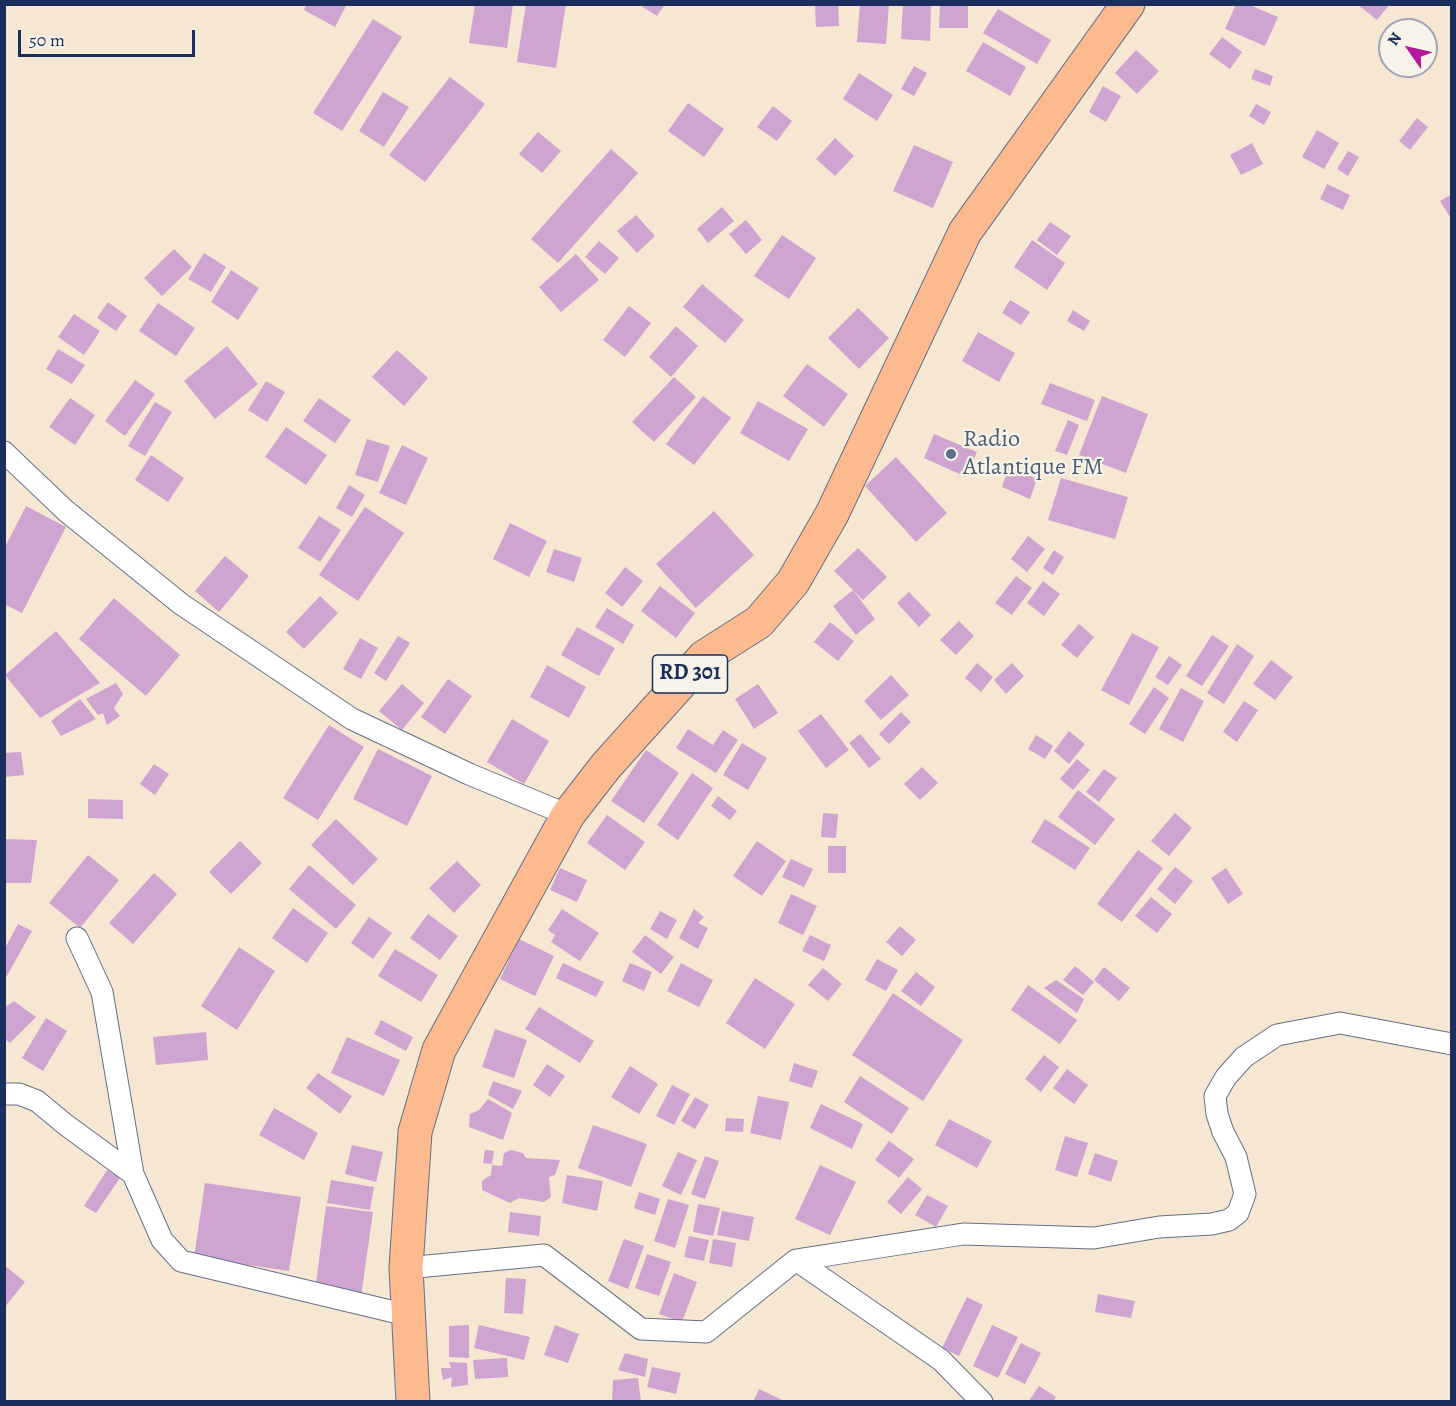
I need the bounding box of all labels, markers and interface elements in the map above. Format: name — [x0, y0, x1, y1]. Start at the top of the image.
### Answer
scale bar — [21, 18, 198, 56]
north arrow — [1378, 18, 1438, 78]
text: 50 m — [29, 28, 65, 52]
text: N — [1382, 28, 1407, 50]
place label: Radio Atlantique FM — [963, 426, 1103, 482]
marker: Radio Atlantique FM — [944, 447, 958, 461]
road number: RD 301 — [652, 655, 728, 693]

